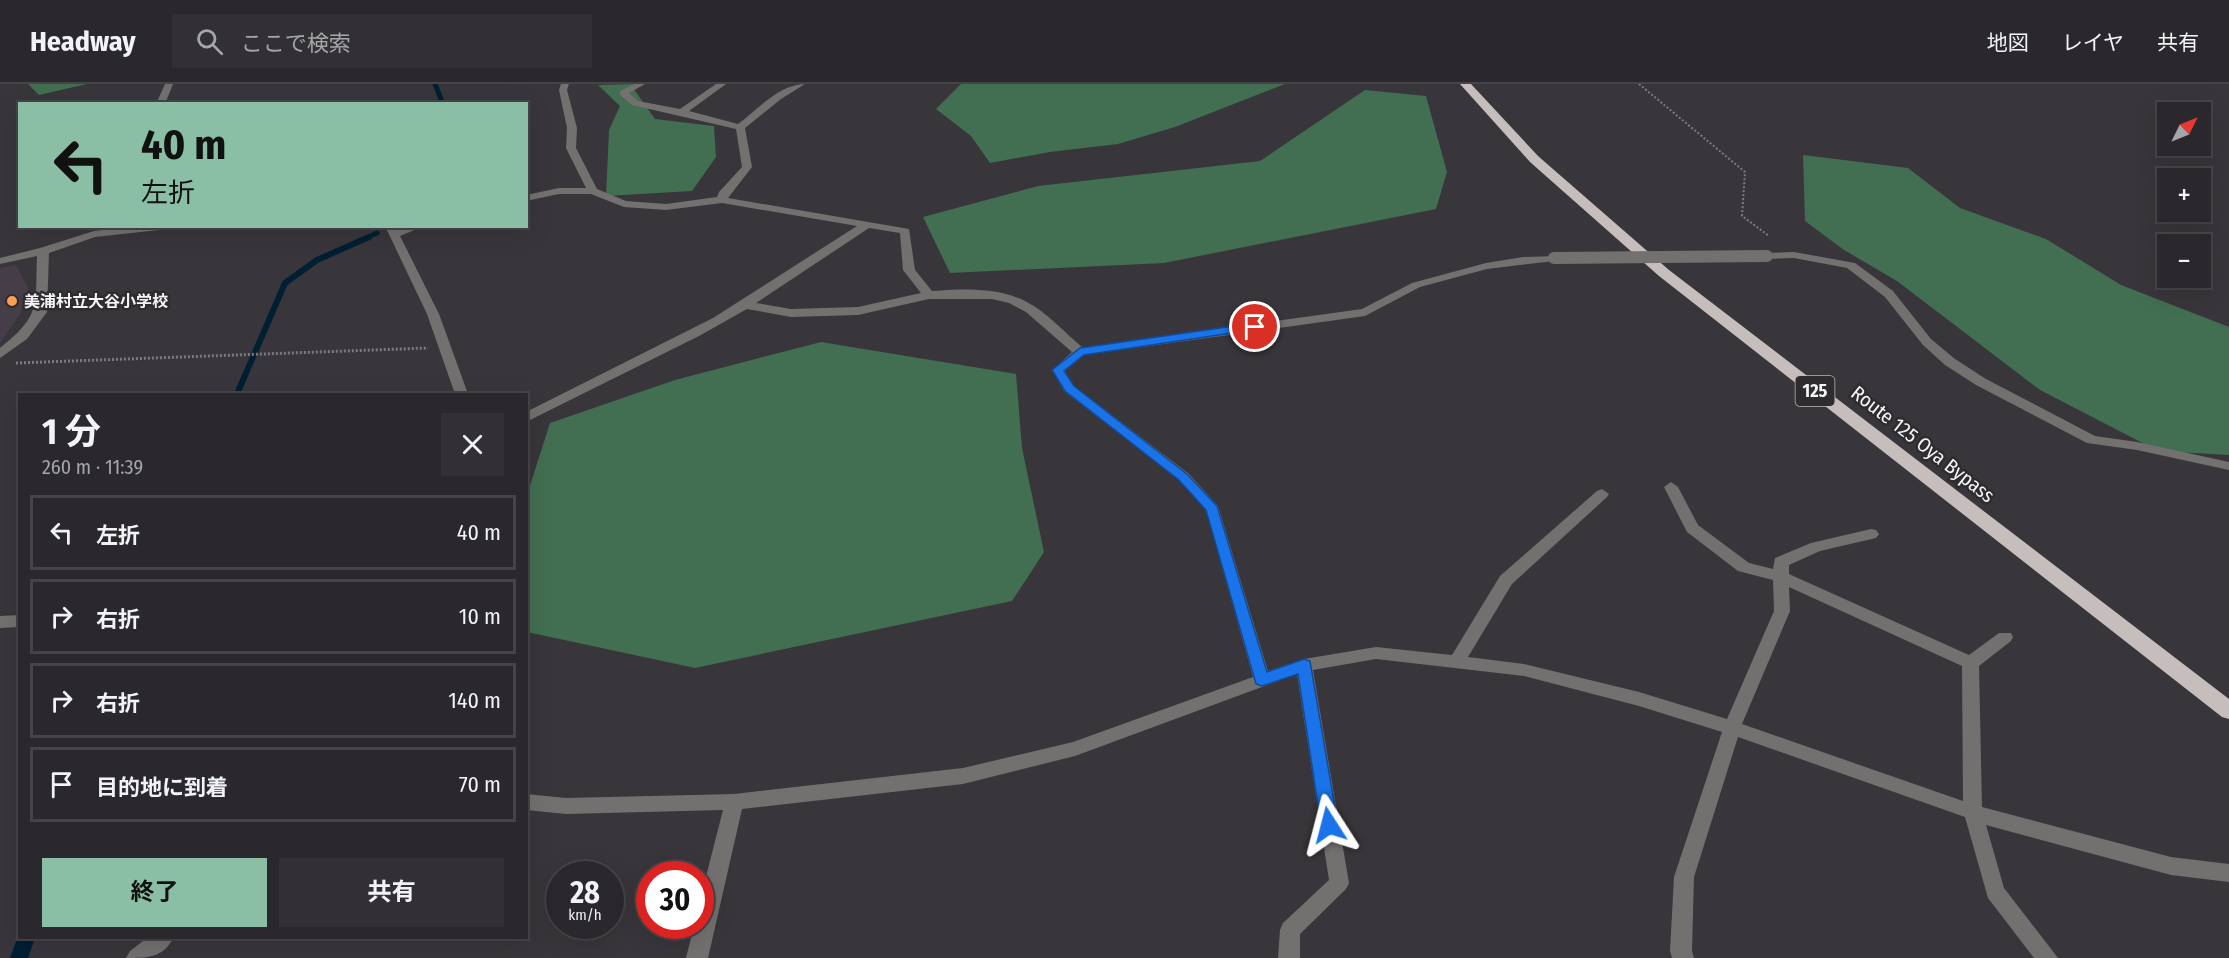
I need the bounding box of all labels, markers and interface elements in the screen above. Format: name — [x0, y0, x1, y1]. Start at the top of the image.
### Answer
search box — [172, 14, 592, 68]
text: Headway — [30, 25, 136, 58]
icon: search — [193, 25, 226, 58]
text: ここで検索 — [241, 30, 351, 57]
text: 地図 — [1987, 30, 2029, 56]
text: レイヤ — [2062, 30, 2124, 56]
text: 共有 — [2157, 30, 2199, 56]
north arrow — [2157, 102, 2211, 156]
map controls — [2157, 102, 2211, 288]
text: 40 m — [141, 120, 226, 170]
icon: left — [42, 126, 120, 204]
button: + — [2157, 168, 2211, 222]
text: 左折 — [141, 177, 195, 209]
button: − — [2157, 234, 2211, 288]
place label: 美浦村立大谷小学校 — [24, 292, 168, 311]
marker: 美浦村立大谷小学校 — [5, 294, 19, 308]
pin — [1229, 301, 1280, 352]
icon: arrive — [1238, 310, 1271, 343]
road number: 125 — [1796, 376, 1834, 406]
street label: Route 125 Oya Bypass — [1846, 381, 2000, 507]
text: 1 分 — [42, 410, 101, 454]
button: close — [441, 413, 504, 476]
text: 260 m · 11:39 — [42, 455, 143, 479]
icon: left — [45, 516, 78, 549]
text: 40 m — [457, 519, 501, 546]
text: 左折 — [96, 522, 140, 549]
icon: right — [45, 600, 78, 633]
text: 10 m — [459, 603, 501, 630]
text: 右折 — [96, 606, 140, 633]
icon: right — [45, 684, 78, 717]
text: 140 m — [448, 687, 501, 714]
text: 右折 — [96, 690, 140, 717]
icon: arrive — [45, 768, 78, 801]
text: 70 m — [459, 771, 501, 798]
text: 目的地に到着 — [96, 774, 228, 801]
position arrow — [1297, 793, 1361, 857]
button: 終了 — [42, 858, 267, 927]
button: 共有 — [279, 858, 504, 927]
speed limit sign: 30 — [636, 861, 714, 939]
text: 28 — [570, 875, 600, 911]
text: km/h — [568, 906, 602, 924]

